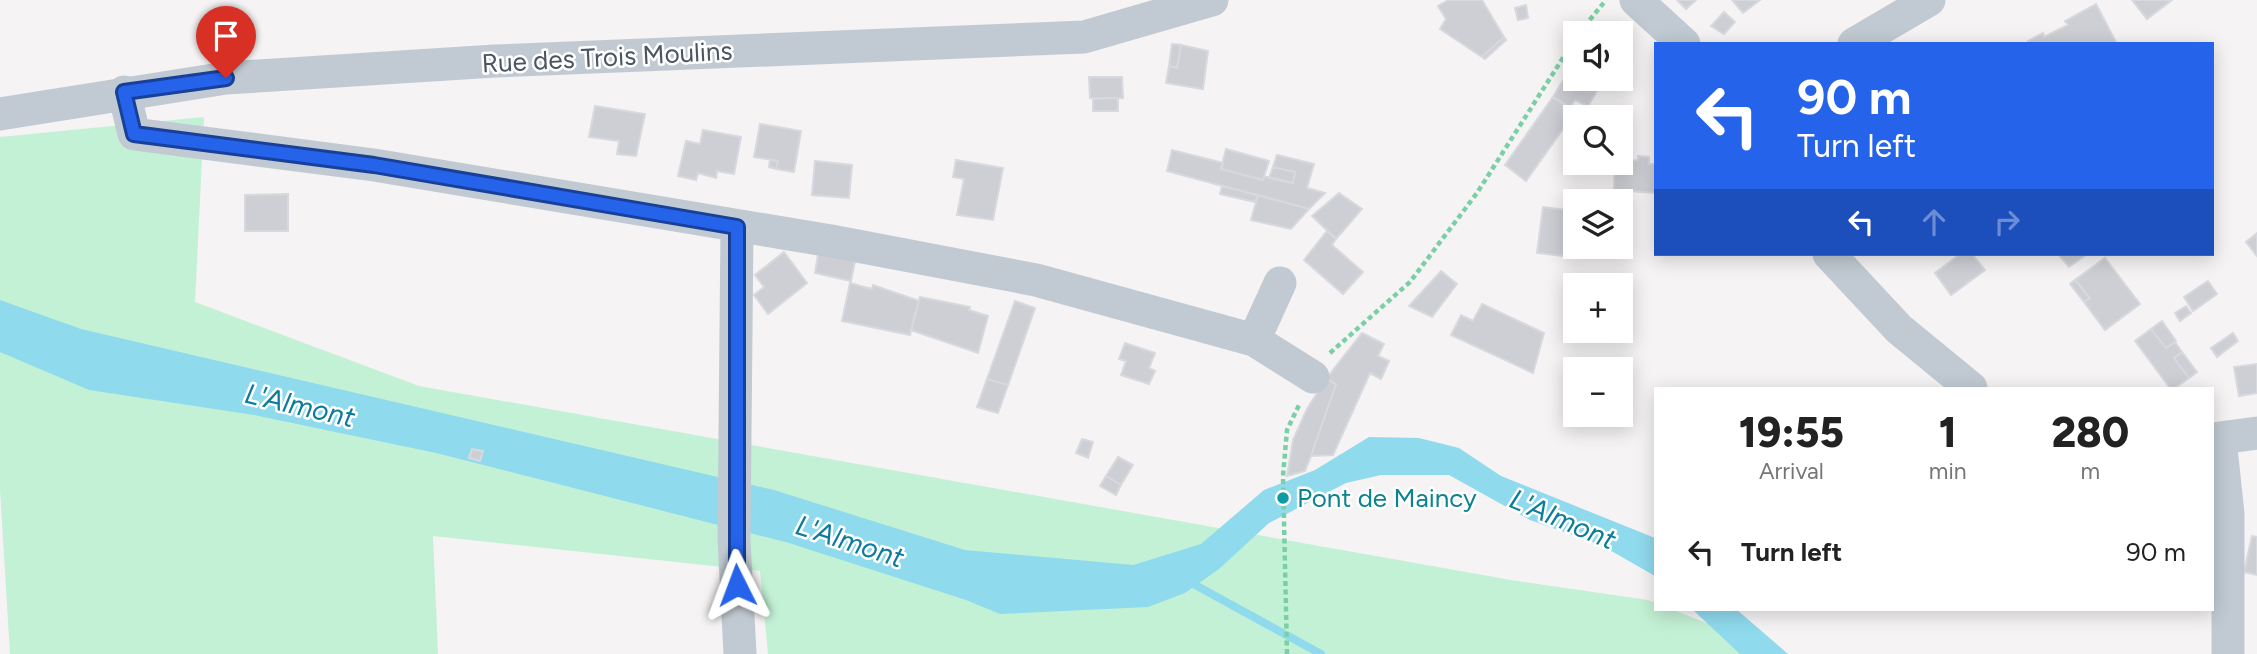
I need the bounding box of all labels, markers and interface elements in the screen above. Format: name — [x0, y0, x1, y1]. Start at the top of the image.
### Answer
pin — [196, 6, 256, 78]
icon: arrive — [207, 17, 245, 55]
map controls — [1563, 21, 1633, 427]
button: sound — [1563, 21, 1633, 91]
street label: Rue des Trois Moulins — [481, 34, 733, 80]
text: 90 m — [1797, 67, 1912, 126]
icon: left — [1682, 70, 1773, 161]
button: search — [1563, 105, 1633, 175]
text: Turn left — [1797, 127, 1916, 165]
button: layers — [1563, 189, 1633, 259]
icon: left — [1842, 203, 1880, 241]
icon: ahead — [1915, 203, 1953, 241]
icon: right — [1988, 203, 2026, 241]
button: + — [1563, 273, 1633, 343]
button: − — [1563, 357, 1633, 427]
water label: L'Almont — [242, 376, 359, 434]
text: 19:55 — [1739, 407, 1844, 458]
text: 1 — [1939, 407, 1957, 458]
text: 280 — [2051, 407, 2129, 458]
text: Arrival — [1759, 457, 1824, 485]
text: min — [1929, 457, 1967, 485]
text: m — [2080, 457, 2100, 485]
water label: L'Almont — [1505, 481, 1621, 557]
place label: Pont de Maincy — [1297, 482, 1477, 514]
marker: Pont de Maincy — [1275, 490, 1291, 506]
water label: L'Almont — [791, 508, 909, 575]
icon: left — [1682, 533, 1720, 571]
text: Turn left — [1741, 536, 1842, 568]
text: 90 m — [2126, 536, 2186, 568]
position arrow — [700, 548, 774, 622]

